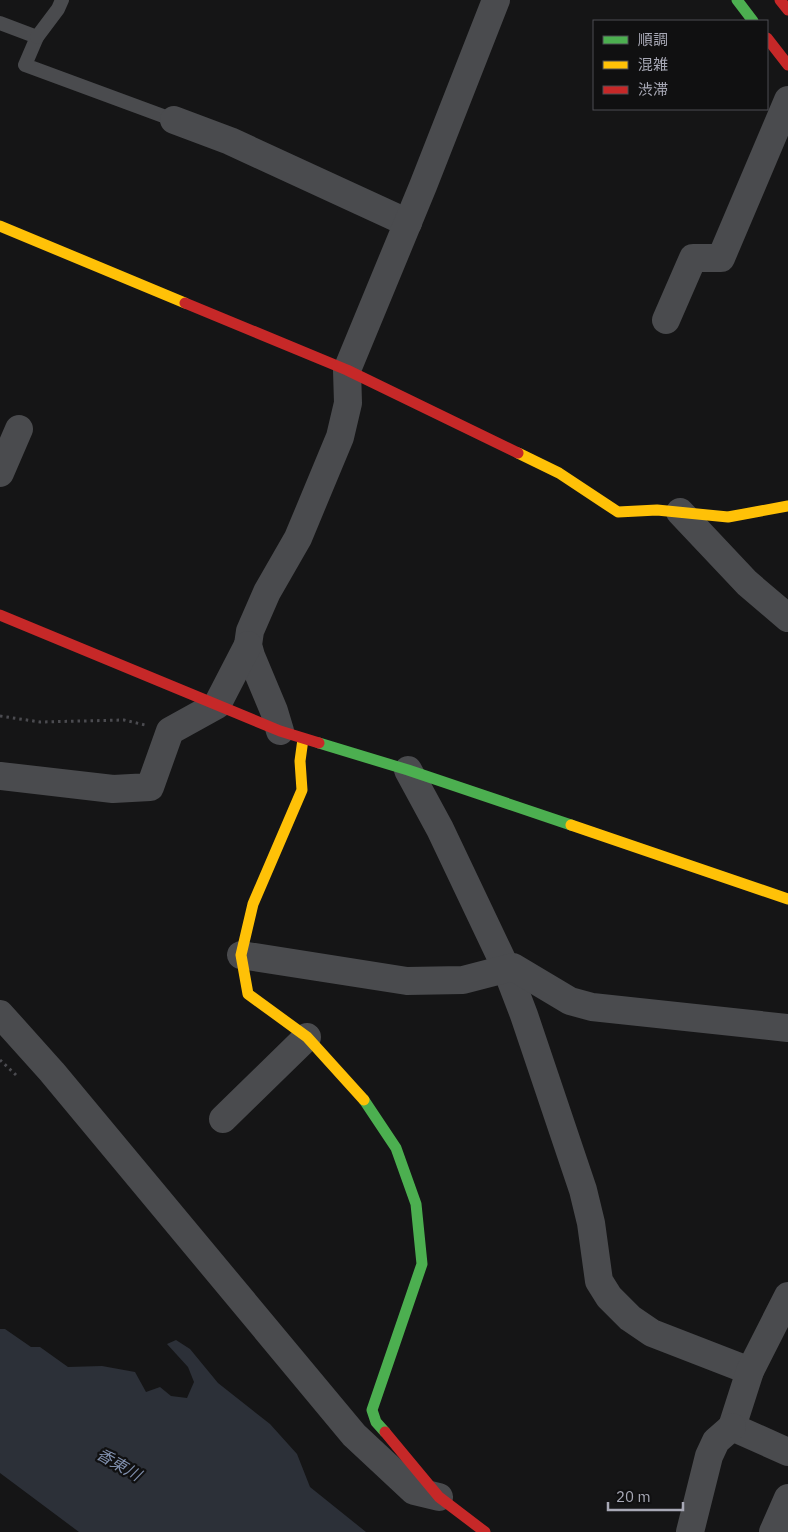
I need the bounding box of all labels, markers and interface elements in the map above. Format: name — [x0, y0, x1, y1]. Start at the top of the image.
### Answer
legend — [593, 20, 768, 110]
text: 順調 — [638, 30, 668, 49]
text: 混雑 — [638, 55, 668, 74]
text: 渋滞 — [638, 80, 668, 99]
water label: 香東川 — [93, 1443, 147, 1486]
scale bar — [608, 1480, 683, 1512]
text: 20 m — [616, 1487, 651, 1506]

